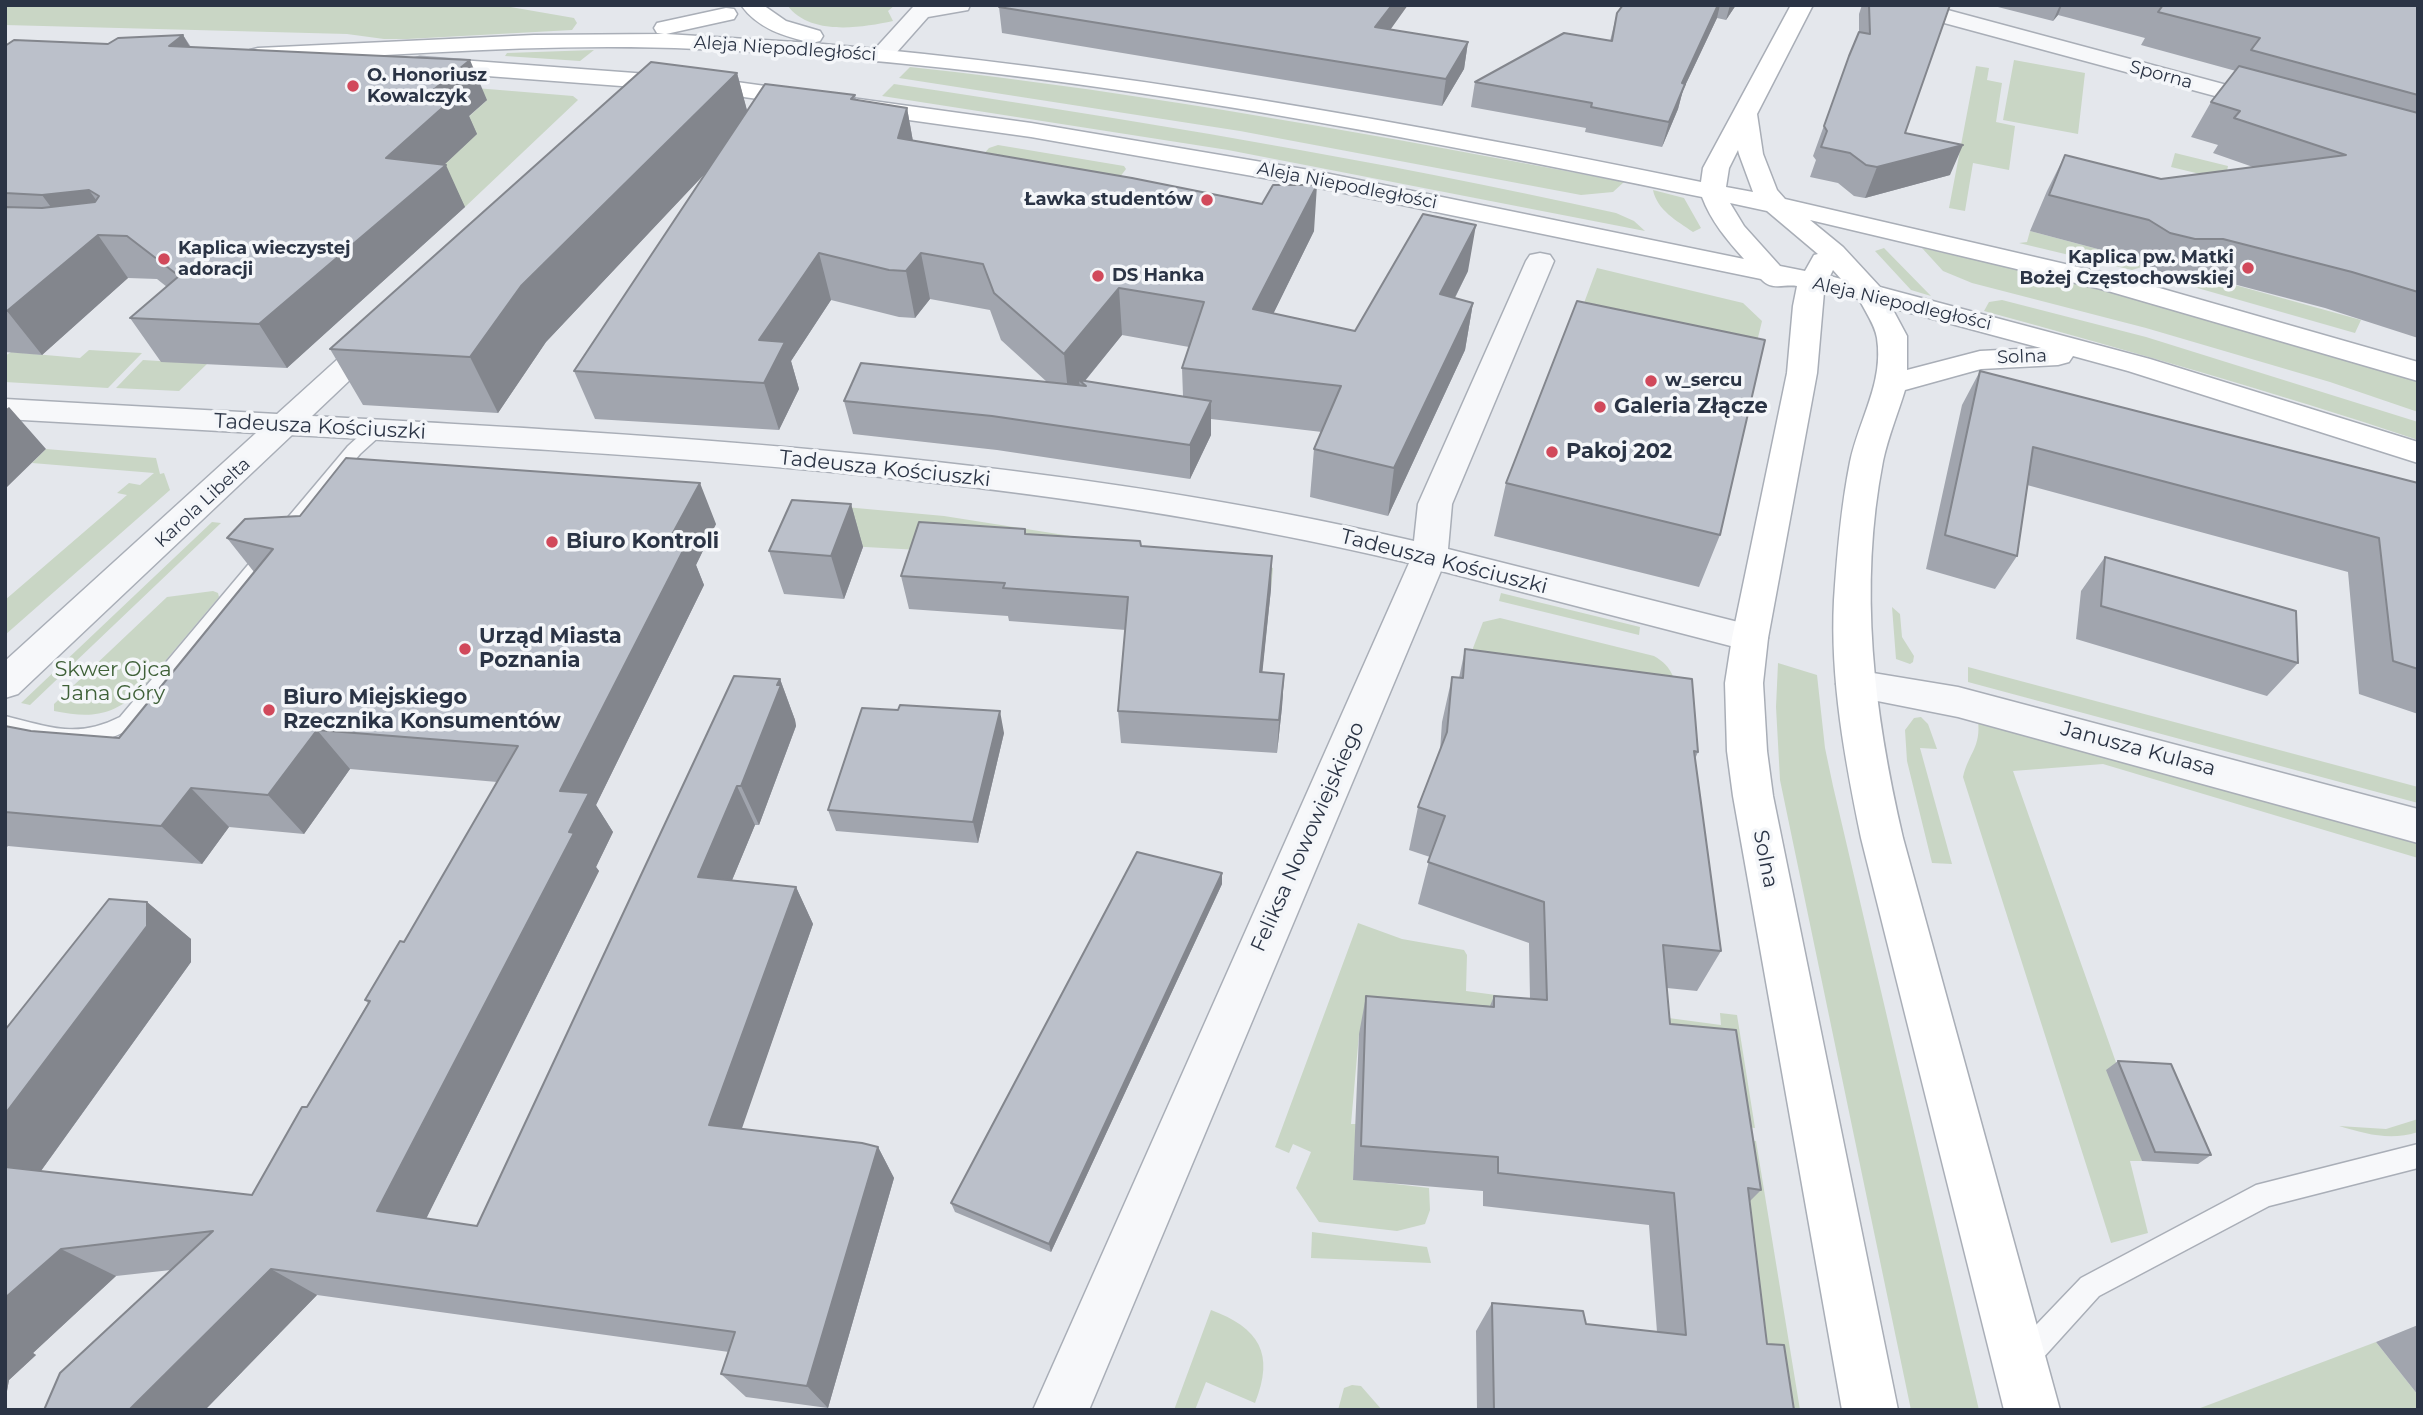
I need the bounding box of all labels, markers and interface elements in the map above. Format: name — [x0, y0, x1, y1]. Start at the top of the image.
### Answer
street label: Aleja Niepodległości — [693, 32, 877, 66]
street label: Sporna — [2127, 56, 2195, 94]
place label: O. Honoriusz Kowalczyk — [367, 65, 487, 108]
marker: O. Honoriusz Kowalczyk — [345, 78, 361, 94]
street label: Aleja Niepodległości — [1255, 158, 1439, 214]
place label: Ławka studentów — [1024, 189, 1193, 211]
marker: Ławka studentów — [1199, 192, 1215, 208]
place label: Kaplica wieczystej adoracji — [178, 238, 351, 280]
place label: Kaplica pw. Matki Bożej Częstochowskiej — [2020, 247, 2234, 290]
marker: Kaplica wieczystej adoracji — [156, 251, 172, 267]
marker: Kaplica pw. Matki Bożej Częstochowskiej — [2240, 260, 2256, 276]
place label: DS Hanka — [1112, 265, 1204, 287]
marker: DS Hanka — [1090, 268, 1106, 284]
street label: Aleja Niepodległości — [1811, 273, 1993, 335]
street label: Solna — [1997, 345, 2047, 369]
place label: w_sercu — [1665, 370, 1742, 392]
marker: w_sercu — [1643, 373, 1659, 389]
place label: Galeria Złącze — [1614, 394, 1768, 420]
marker: Galeria Złącze — [1592, 399, 1608, 415]
street label: Tadeusza Kościuszki — [213, 409, 427, 445]
place label: Pakoj 202 — [1566, 439, 1672, 465]
marker: Pakoj 202 — [1544, 444, 1560, 460]
street label: Tadeusza Kościuszki — [778, 445, 992, 493]
street label: Karola Libelta — [151, 453, 255, 553]
street label: Tadeusza Kościuszki — [1338, 524, 1550, 600]
place label: Biuro Kontroli — [566, 529, 719, 555]
marker: Biuro Kontroli — [544, 534, 560, 550]
place label: Urząd Miasta Poznania — [479, 624, 622, 674]
marker: Urząd Miasta Poznania — [457, 641, 473, 657]
park label: Skwer Ojca Jana Góry — [54, 657, 172, 707]
place label: Biuro Miejskiego Rzecznika Konsumentów — [283, 685, 561, 735]
marker: Biuro Miejskiego Rzecznika Konsumentów — [261, 702, 277, 718]
street label: Janusza Kulasa — [2058, 716, 2218, 782]
street label: Feliksa Nowowiejskiego — [1246, 718, 1370, 956]
street label: Solna — [1747, 828, 1783, 890]

